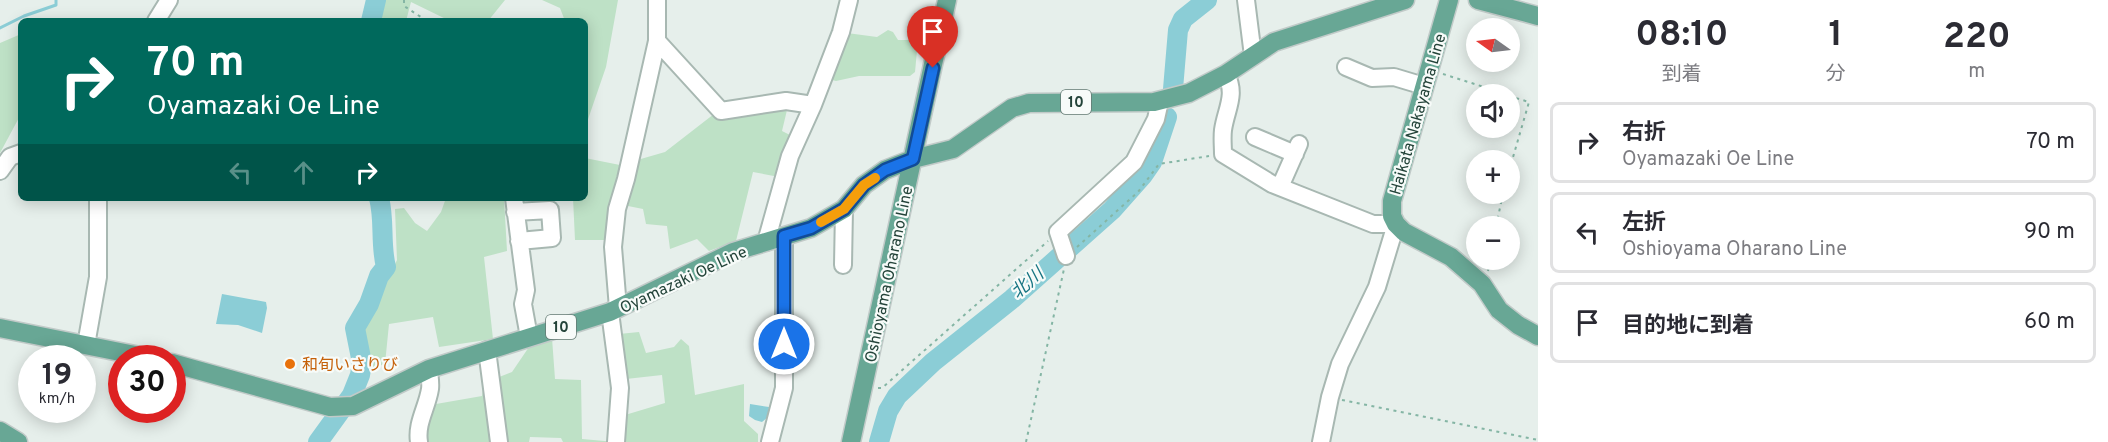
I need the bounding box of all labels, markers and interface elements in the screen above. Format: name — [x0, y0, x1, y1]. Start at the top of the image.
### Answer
pin — [907, 6, 958, 68]
text: 08:10 — [1635, 13, 1728, 59]
text: 1 — [1829, 13, 1843, 59]
icon: arrive — [916, 15, 949, 48]
text: 220 — [1943, 15, 2011, 61]
north arrow — [1466, 18, 1520, 72]
map controls — [1466, 18, 1520, 270]
street label: Haikata Nakayama Line — [1386, 32, 1452, 197]
text: 70 m — [147, 38, 245, 91]
icon: right — [48, 42, 126, 120]
text: m — [1968, 59, 1985, 85]
text: 到着 — [1662, 62, 1702, 88]
text: 分 — [1826, 62, 1846, 88]
button: sound — [1466, 84, 1520, 138]
text: Oyamazaki Oe Line — [147, 90, 380, 124]
road number: 10 — [1061, 90, 1091, 114]
text: 右折 — [1622, 120, 1666, 147]
icon: right — [1571, 126, 1604, 159]
text: 70 m — [2026, 129, 2075, 156]
text: Oyamazaki Oe Line — [1622, 147, 1794, 173]
button: + — [1466, 150, 1520, 204]
icon: left — [224, 156, 257, 189]
icon: ahead — [287, 156, 320, 189]
icon: right — [350, 156, 383, 189]
street label: Oshioyama Oharano Line — [861, 184, 918, 365]
text: 左折 — [1622, 210, 1666, 237]
button: − — [1466, 216, 1520, 270]
icon: left — [1571, 216, 1604, 249]
text: 90 m — [2024, 219, 2075, 246]
text: Oshioyama Oharano Line — [1622, 237, 1847, 263]
street label: Oyamazaki Oe Line — [617, 243, 751, 319]
water label: 北川 — [1007, 262, 1051, 305]
icon: arrive — [1571, 306, 1604, 339]
text: 60 m — [2024, 309, 2075, 336]
position arrow — [752, 312, 816, 376]
text: 目的地に到着 — [1622, 313, 1754, 340]
road number: 10 — [546, 315, 576, 339]
speed limit sign: 30 — [108, 345, 186, 423]
place label: 和旬いさりび — [302, 356, 398, 376]
marker: 和旬いさりび — [283, 357, 297, 371]
text: 19 — [42, 358, 72, 395]
text: km/h — [39, 390, 75, 409]

